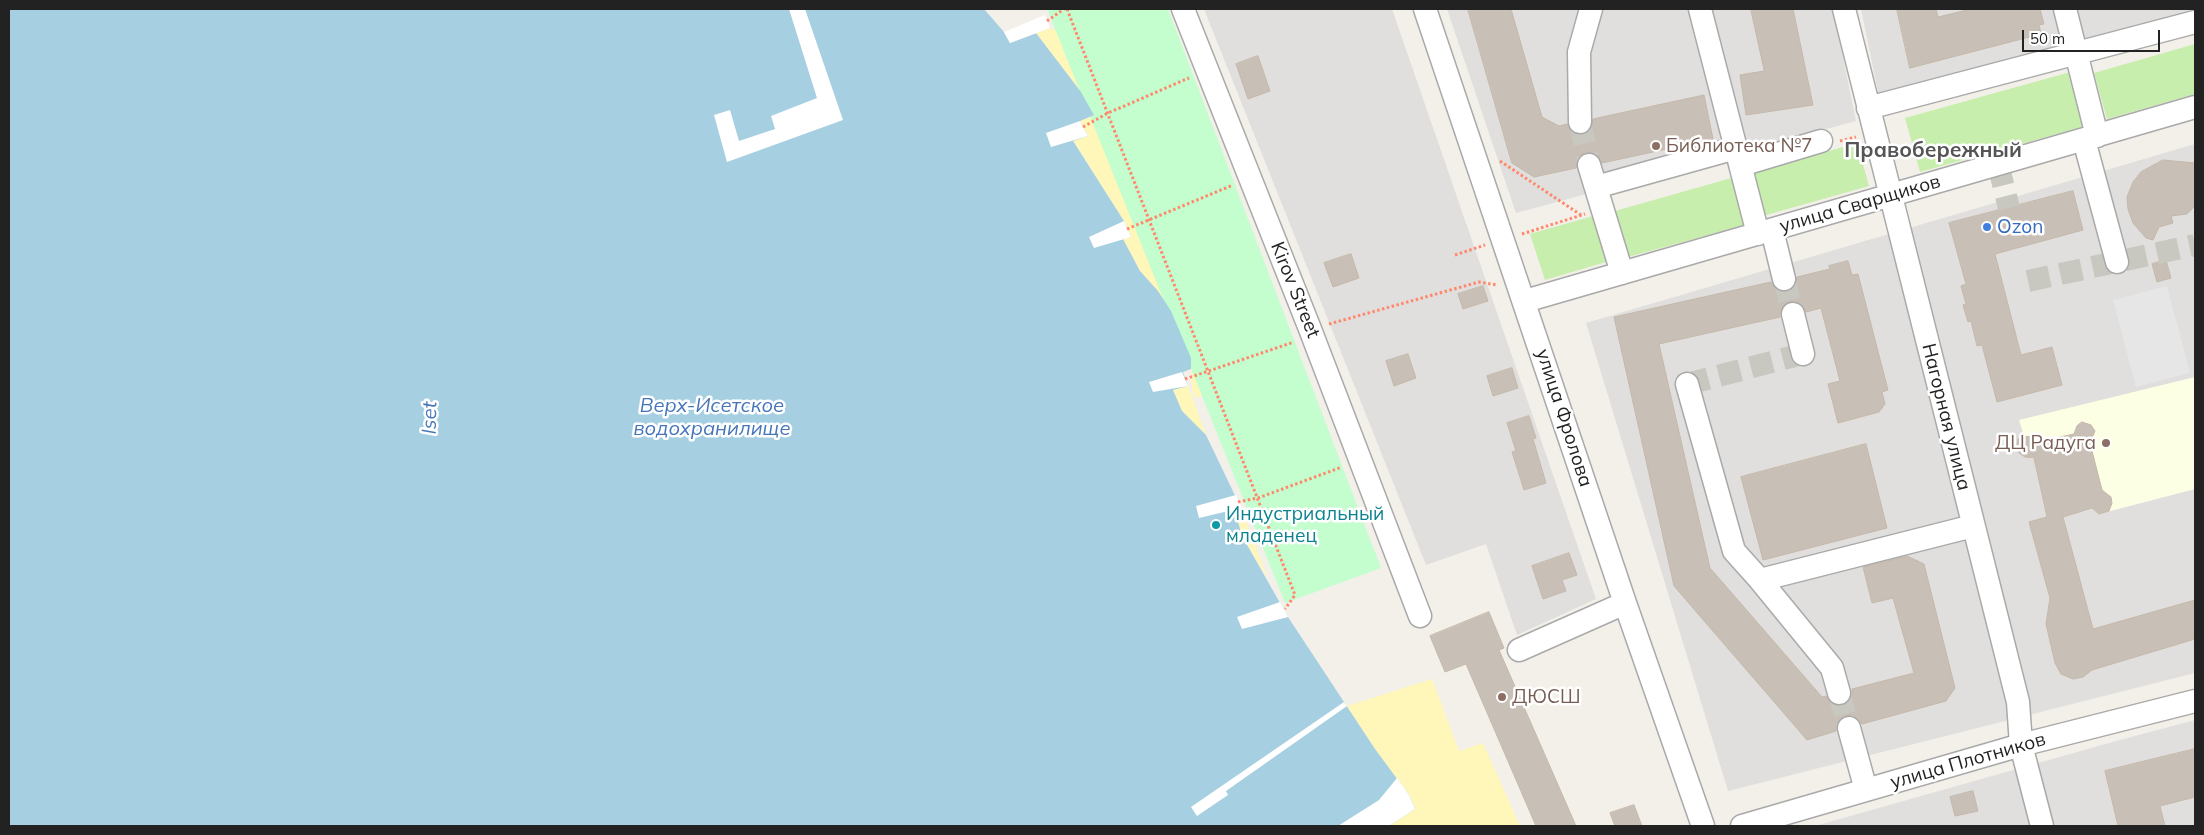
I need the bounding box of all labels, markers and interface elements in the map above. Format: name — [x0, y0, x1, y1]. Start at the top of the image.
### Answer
scale bar — [2024, 20, 2162, 52]
text: 50 m — [2030, 29, 2065, 48]
place label: Библиотека №7 — [1666, 135, 1812, 157]
district label: Правобережный — [1844, 138, 2022, 164]
marker: Библиотека №7 — [1650, 140, 1662, 152]
street label: улица Сварщиков — [1777, 170, 1943, 238]
place label: Ozon — [1997, 216, 2043, 238]
marker: Ozon — [1981, 221, 1993, 233]
street label: Kirov Street — [1265, 239, 1325, 341]
street label: Нагорная улица — [1917, 341, 1975, 493]
street label: улица Фролова — [1531, 346, 1597, 490]
water label: Верх-Исетское водохранилище — [633, 394, 791, 441]
water label: Iset — [418, 401, 442, 435]
place label: ДЦ Радуга — [1995, 432, 2096, 454]
marker: ДЦ Радуга — [2100, 437, 2112, 449]
place label: Индустриальный младенец — [1226, 503, 1384, 547]
marker: Индустриальный младенец — [1210, 519, 1222, 531]
place label: ДЮСШ — [1512, 686, 1581, 708]
marker: ДЮСШ — [1496, 691, 1508, 703]
street label: улица Плотников — [1888, 728, 2048, 794]

